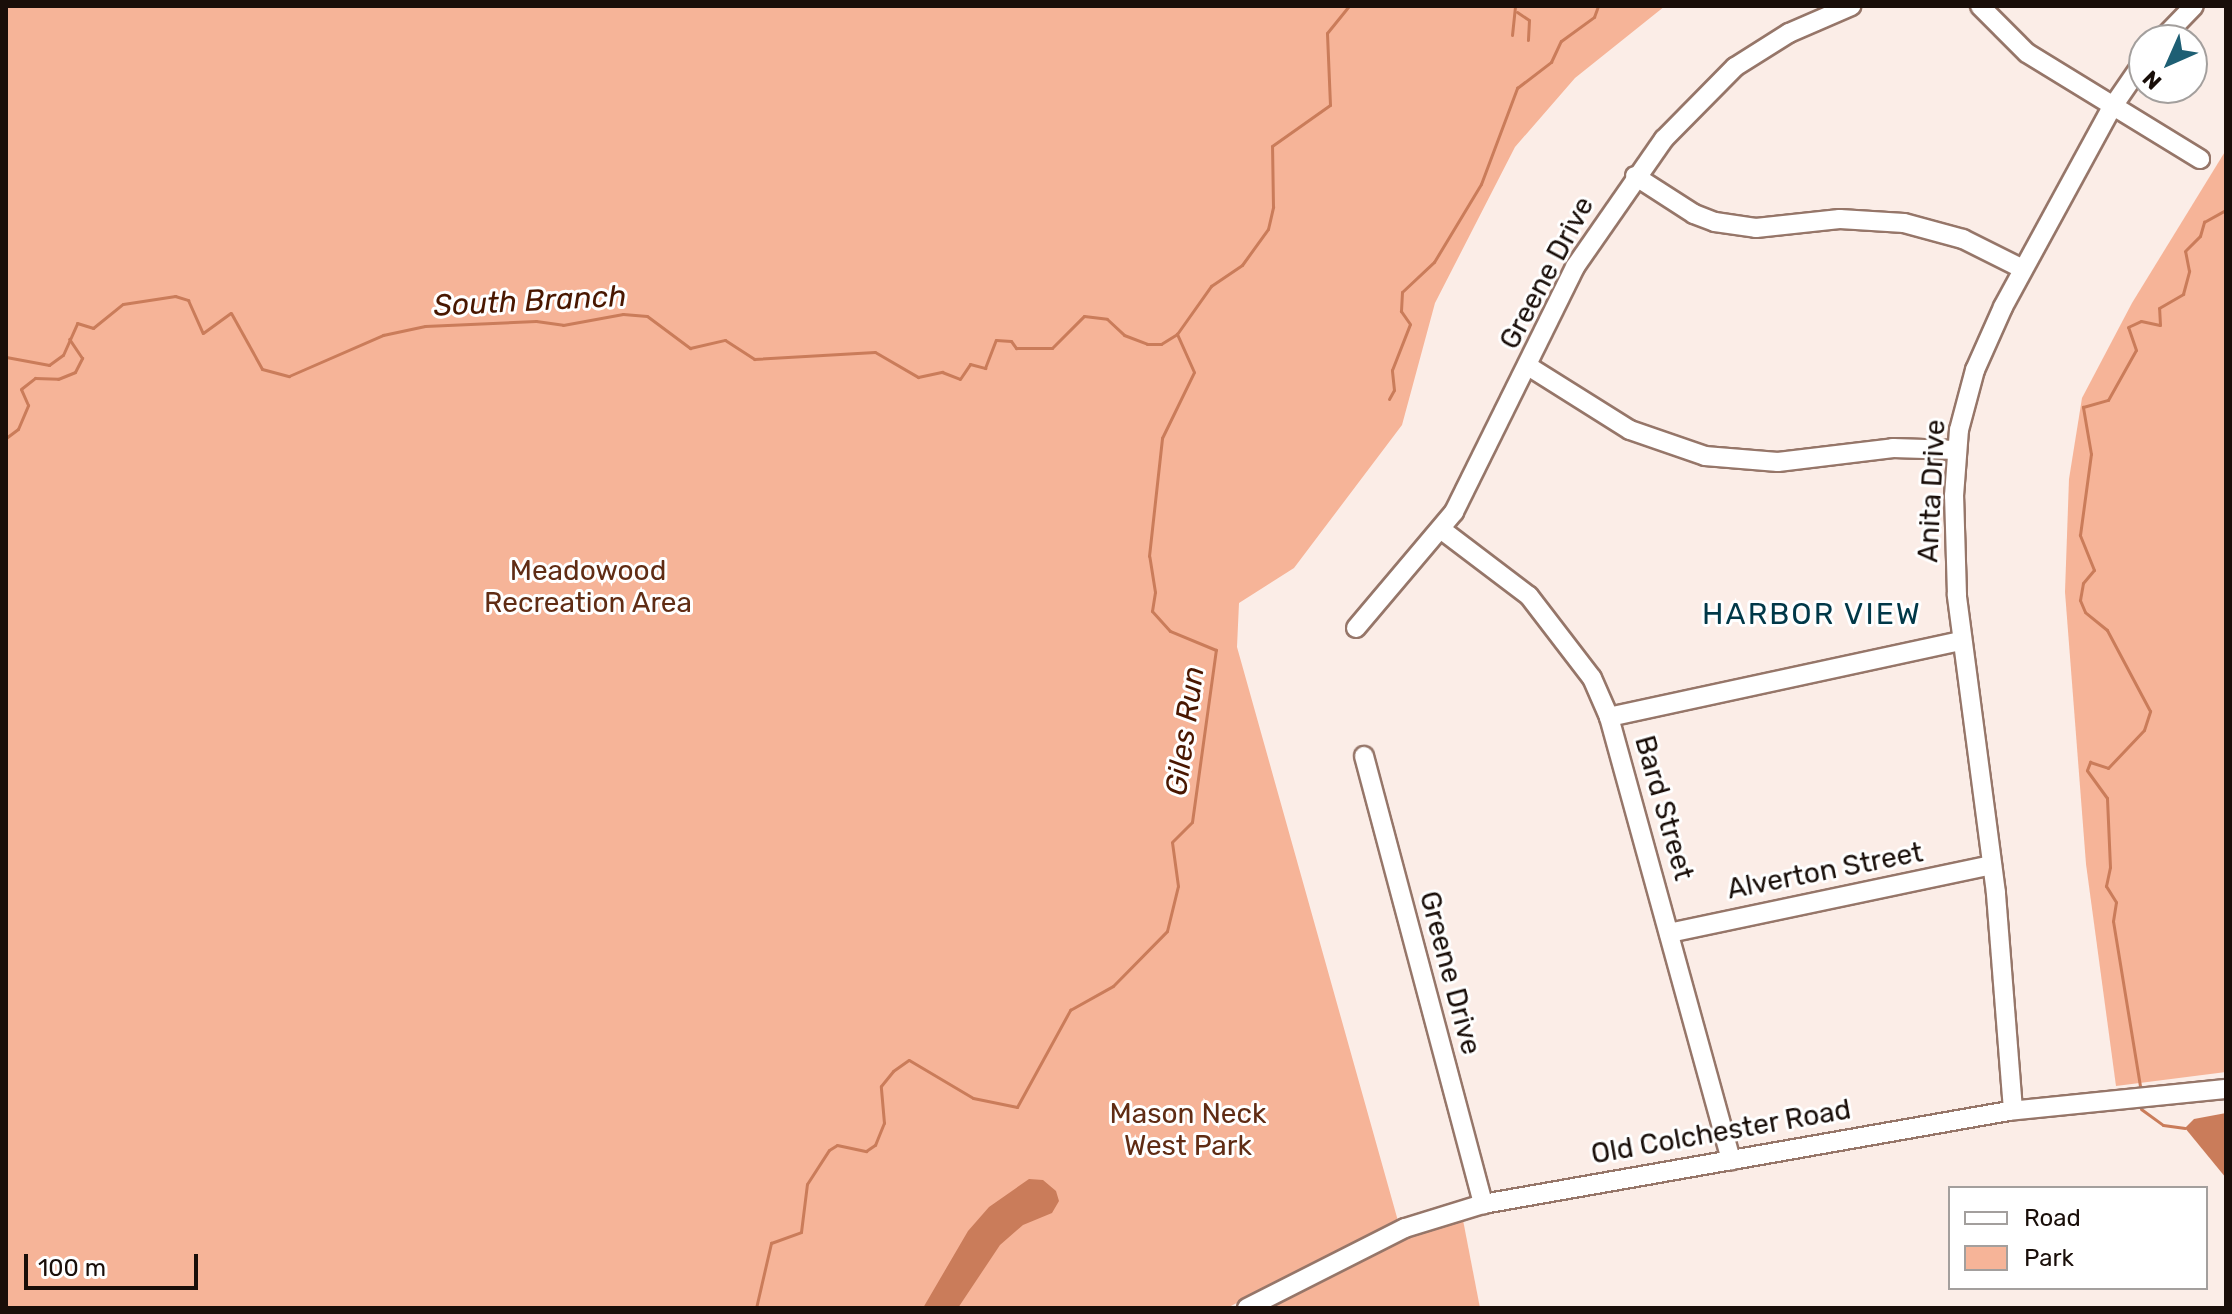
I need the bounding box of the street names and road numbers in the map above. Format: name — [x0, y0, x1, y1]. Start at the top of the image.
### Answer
street label: Greene Drive — [1493, 191, 1601, 355]
street label: Anita Drive — [1911, 419, 1953, 563]
street label: Bard Street — [1627, 732, 1701, 884]
street label: Alverton Street — [1724, 836, 1926, 906]
street label: Greene Drive — [1412, 888, 1488, 1058]
street label: Old Colchester Road — [1588, 1093, 1854, 1171]

